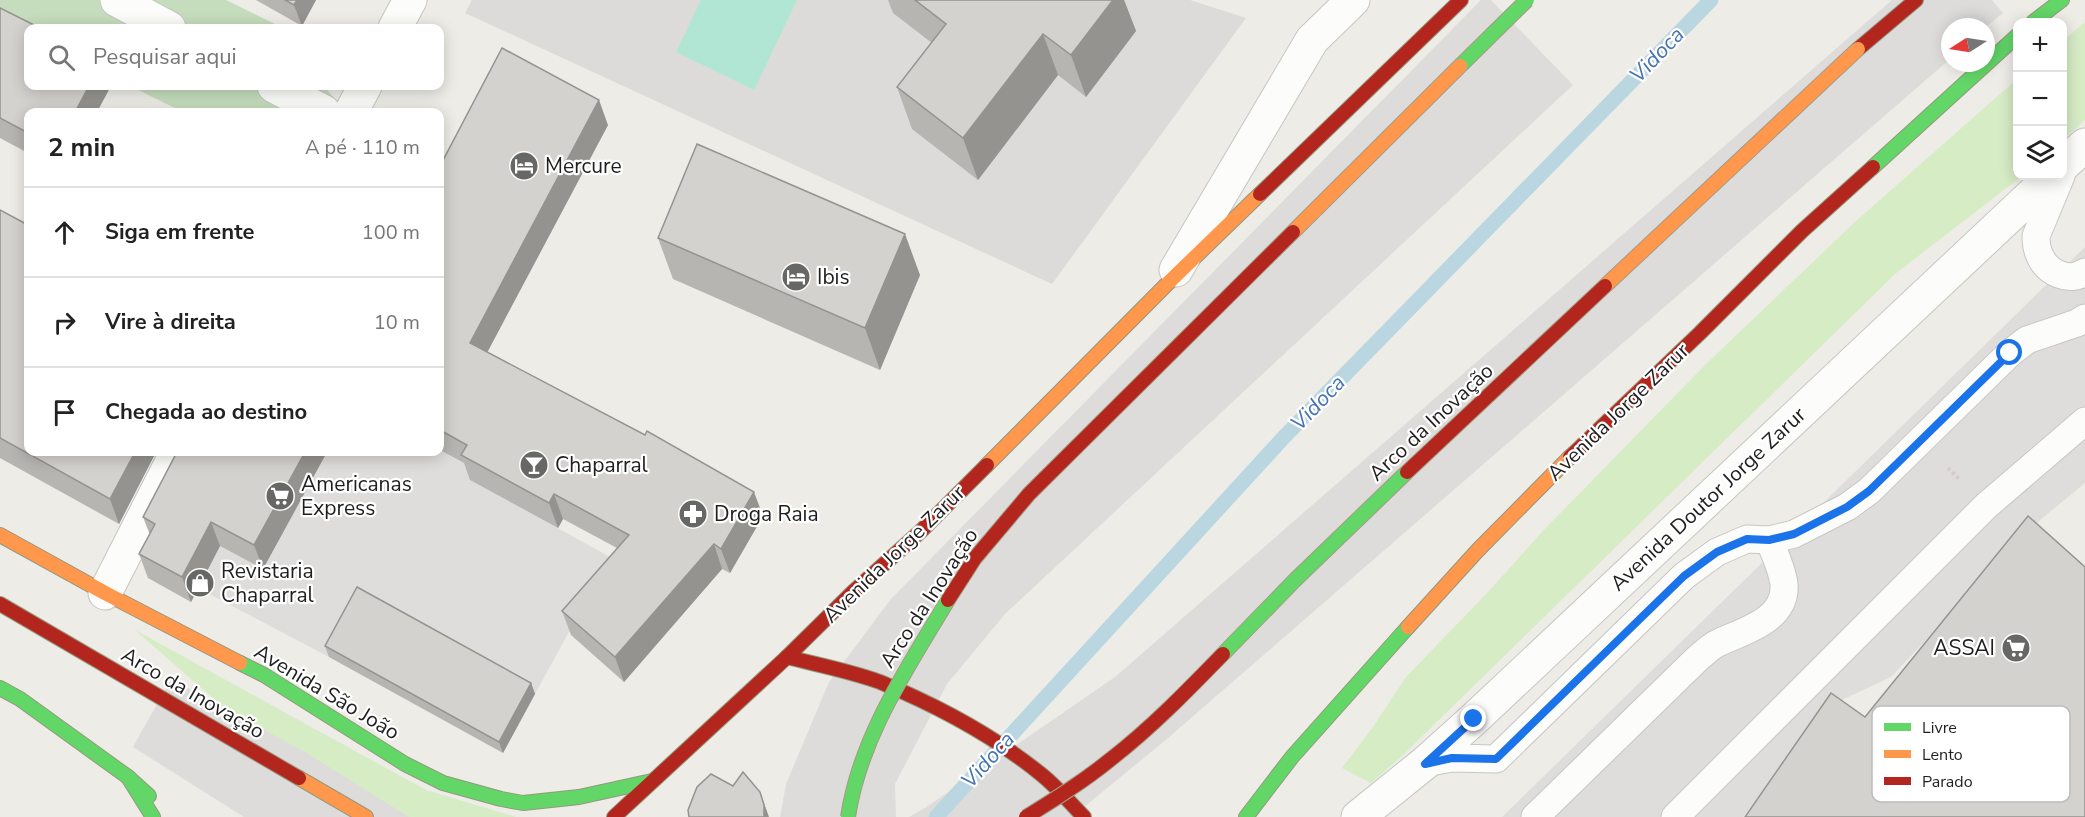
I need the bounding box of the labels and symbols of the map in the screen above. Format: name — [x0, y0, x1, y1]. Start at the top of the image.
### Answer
north arrow — [1941, 18, 1995, 72]
water label: Vidoca — [1623, 20, 1691, 90]
hotel icon: Mercure — [508, 150, 540, 182]
place label: Mercure — [545, 152, 622, 180]
hotel icon: Ibis — [780, 261, 812, 293]
place label: Ibis — [817, 263, 850, 291]
street label: Avenida Jorge Zarur — [1541, 337, 1695, 487]
route start — [1996, 339, 2022, 365]
street label: Arco da Inovação — [1363, 357, 1499, 487]
water label: Vidoca — [1284, 368, 1352, 438]
street label: Avenida Doutor Jorge Zarur — [1604, 401, 1812, 597]
bar icon: Chaparral — [518, 449, 550, 481]
place label: Chaparral — [555, 451, 649, 479]
place label: Americanas Express — [301, 470, 412, 522]
street label: Avenida Jorge Zarur — [817, 479, 971, 629]
supermarket icon: Americanas Express — [264, 480, 296, 512]
pharmacy icon: Droga Raia — [677, 498, 709, 530]
place label: Droga Raia — [714, 500, 819, 528]
street label: Arco da Inovação — [873, 523, 985, 673]
place label: Revistaria Chaparral — [221, 557, 315, 609]
shop icon: Revistaria Chaparral — [184, 567, 216, 599]
supermarket icon: ASSAI — [2000, 632, 2032, 664]
place label: ASSAI — [1933, 634, 1995, 662]
street label: Avenida São João — [249, 638, 405, 746]
street label: Arco da Inovação — [116, 641, 270, 745]
route end — [1460, 705, 1486, 731]
legend — [1872, 706, 2070, 802]
text: Livre — [1922, 717, 1957, 739]
water label: Vidoca — [954, 725, 1022, 795]
text: Lento — [1922, 744, 1963, 766]
text: Parado — [1922, 771, 1973, 793]

